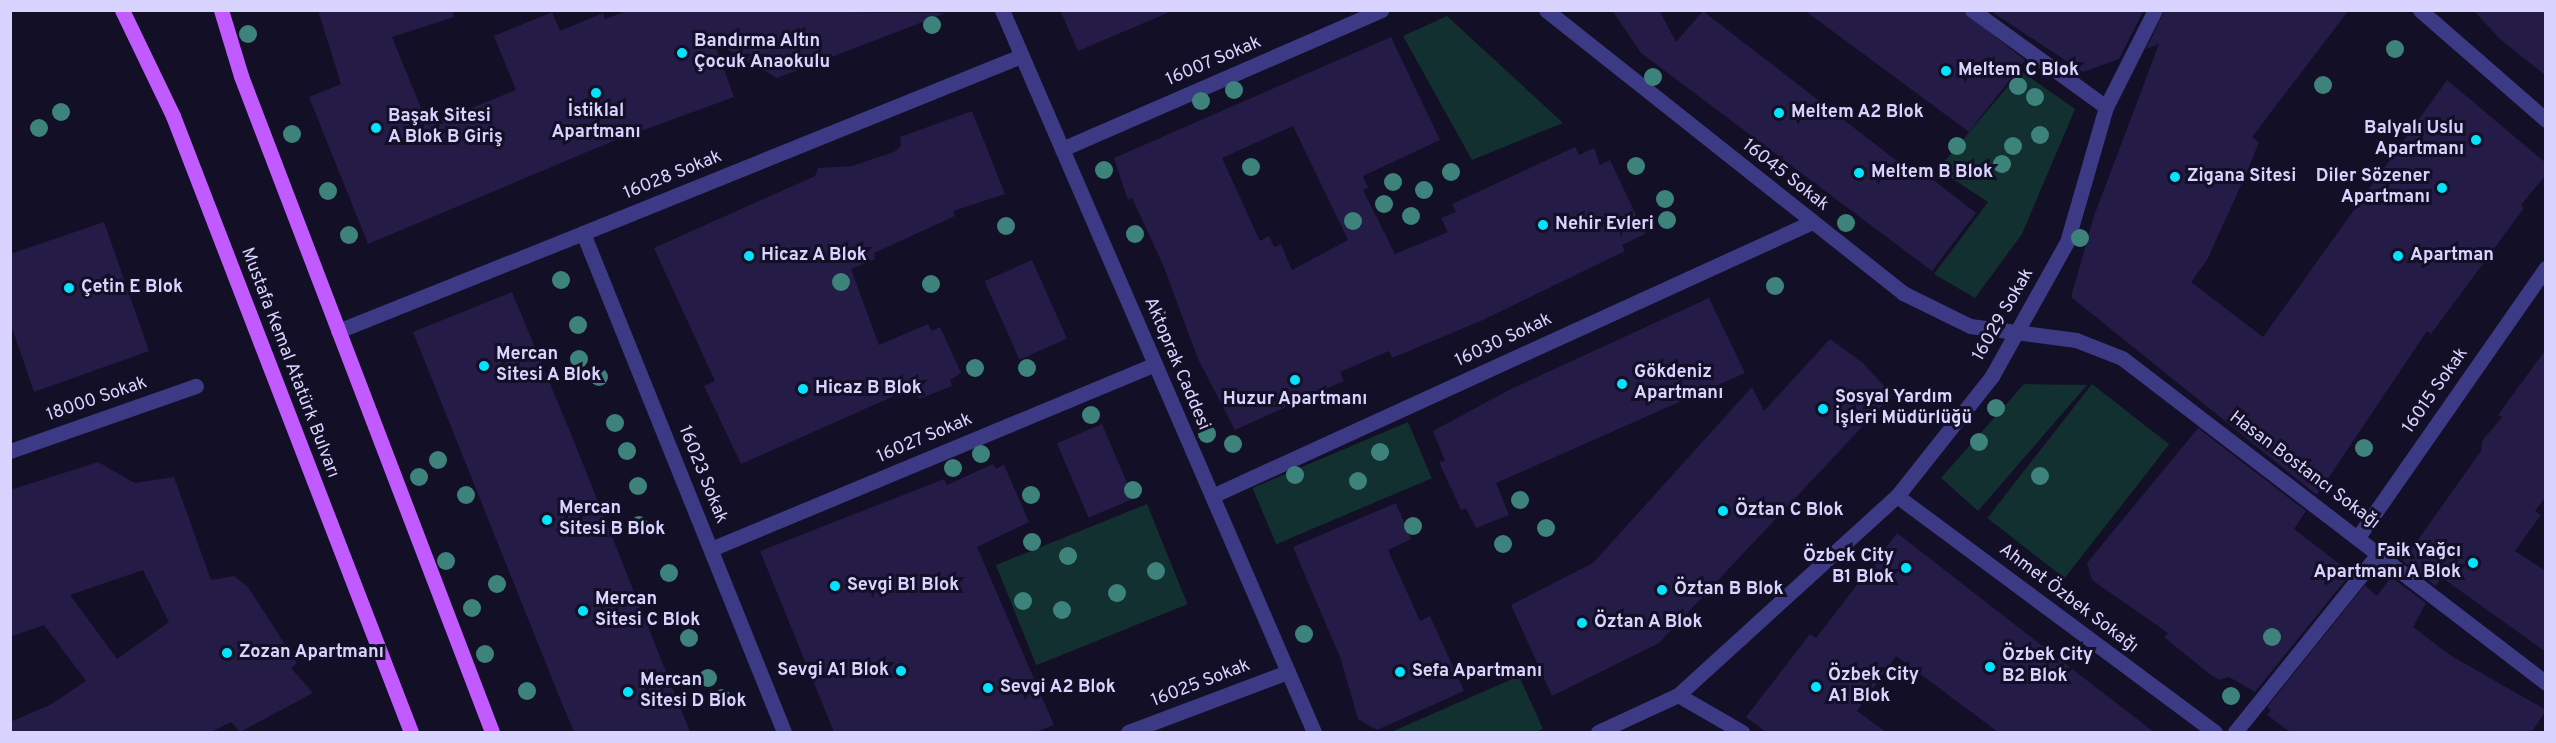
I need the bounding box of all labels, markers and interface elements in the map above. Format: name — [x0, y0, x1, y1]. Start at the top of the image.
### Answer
place label: Bandırma Altın Çocuk Anaokulu — [694, 32, 831, 74]
street label: 16007 Sokak — [1163, 32, 1265, 92]
marker: Bandırma Altın Çocuk Anaokulu — [675, 46, 689, 60]
place label: Meltem C Blok — [1958, 60, 2079, 82]
marker: Meltem C Blok — [1939, 64, 1953, 78]
marker: İstiklal Apartmanı — [589, 86, 603, 100]
place label: İstiklal Apartmanı — [551, 102, 641, 144]
place label: Meltem A2 Blok — [1791, 102, 1924, 124]
marker: Meltem A2 Blok — [1772, 106, 1786, 120]
place label: Başak Sitesi A Blok B Giriş — [388, 107, 503, 150]
place label: Balyalı Uslu Apartmanı — [2364, 119, 2464, 162]
marker: Başak Sitesi A Blok B Giriş — [369, 121, 383, 135]
marker: Balyalı Uslu Apartmanı — [2469, 133, 2483, 147]
street label: 16045 Sokak — [1737, 135, 1833, 217]
street label: 16028 Sokak — [621, 147, 725, 205]
place label: Meltem B Blok — [1871, 162, 1993, 184]
marker: Meltem B Blok — [1852, 166, 1866, 180]
place label: Zigana Sitesi — [2187, 166, 2296, 188]
place label: Diler Sözener Apartmanı — [2316, 167, 2430, 210]
marker: Zigana Sitesi — [2168, 170, 2182, 184]
marker: Diler Sözener Apartmanı — [2435, 181, 2449, 195]
place label: Nehir Evleri — [1555, 214, 1654, 236]
marker: Nehir Evleri — [1536, 218, 1550, 232]
street label: Mustafa Kemal Atatürk Bulvarı — [235, 244, 343, 482]
place label: Hicaz A Blok — [761, 245, 868, 267]
place label: Apartman — [2410, 245, 2494, 267]
marker: Hicaz A Blok — [742, 249, 756, 263]
marker: Apartman — [2391, 249, 2405, 263]
street label: 16029 Sokak — [1969, 265, 2039, 365]
place label: Çetin E Blok — [81, 277, 183, 299]
marker: Çetin E Blok — [62, 281, 76, 295]
street label: Aktoprak Caddesi — [1138, 294, 1214, 434]
street label: 16030 Sokak — [1452, 309, 1556, 373]
street label: 16015 Sokak — [2399, 344, 2473, 438]
place label: Mercan Sitesi A Blok — [496, 345, 603, 388]
marker: Mercan Sitesi A Blok — [477, 359, 491, 373]
place label: Gökdeniz Apartmanı — [1634, 363, 1723, 406]
street label: 18000 Sokak — [44, 373, 150, 427]
marker: Huzur Apartmanı — [1288, 373, 1302, 387]
marker: Gökdeniz Apartmanı — [1615, 377, 1629, 391]
place label: Hicaz B Blok — [815, 378, 922, 400]
marker: Hicaz B Blok — [796, 382, 810, 396]
place label: Sosyal Yardım İşleri Müdürlüğü — [1835, 388, 1972, 430]
place label: Huzur Apartmanı — [1222, 389, 1368, 411]
marker: Sosyal Yardım İşleri Müdürlüğü — [1816, 402, 1830, 416]
street label: Hasan Bostancı Sokağı — [2225, 407, 2383, 535]
street label: 16027 Sokak — [874, 409, 976, 469]
street label: 16023 Sokak — [673, 423, 731, 527]
place label: Mercan Sitesi B Blok — [559, 499, 665, 542]
place label: Öztan C Blok — [1735, 500, 1844, 522]
marker: Öztan C Blok — [1716, 504, 1730, 518]
marker: Mercan Sitesi B Blok — [540, 513, 554, 527]
street label: Ahmet Özbek Sokağı — [1994, 540, 2142, 658]
place label: Faik Yağcı Apartmanı A Blok — [2312, 542, 2461, 584]
place label: Özbek City B1 Blok — [1803, 547, 1894, 590]
marker: Faik Yağcı Apartmanı A Blok — [2466, 556, 2480, 570]
marker: Özbek City B1 Blok — [1899, 561, 1913, 575]
place label: Sevgi B1 Blok — [847, 575, 959, 597]
marker: Sevgi B1 Blok — [828, 579, 842, 593]
place label: Öztan B Blok — [1674, 579, 1784, 601]
marker: Öztan B Blok — [1655, 583, 1669, 597]
place label: Mercan Sitesi C Blok — [595, 590, 700, 632]
marker: Mercan Sitesi C Blok — [576, 604, 590, 618]
place label: Öztan A Blok — [1594, 612, 1704, 634]
marker: Öztan A Blok — [1575, 616, 1589, 630]
place label: Zozan Apartmanı — [239, 642, 384, 664]
marker: Zozan Apartmanı — [220, 646, 234, 660]
place label: Özbek City B2 Blok — [2002, 646, 2093, 688]
street label: 16025 Sokak — [1149, 655, 1253, 713]
place label: Sevgi A1 Blok — [776, 660, 889, 682]
marker: Özbek City B2 Blok — [1983, 660, 1997, 674]
place label: Sefa Apartmanı — [1412, 661, 1543, 683]
marker: Sevgi A1 Blok — [894, 664, 908, 678]
marker: Sefa Apartmanı — [1393, 665, 1407, 679]
place label: Özbek City A1 Blok — [1828, 666, 1919, 708]
place label: Mercan Sitesi D Blok — [640, 671, 747, 714]
place label: Sevgi A2 Blok — [1000, 677, 1117, 699]
marker: Özbek City A1 Blok — [1809, 680, 1823, 694]
marker: Sevgi A2 Blok — [981, 681, 995, 695]
marker: Mercan Sitesi D Blok — [621, 685, 635, 699]

